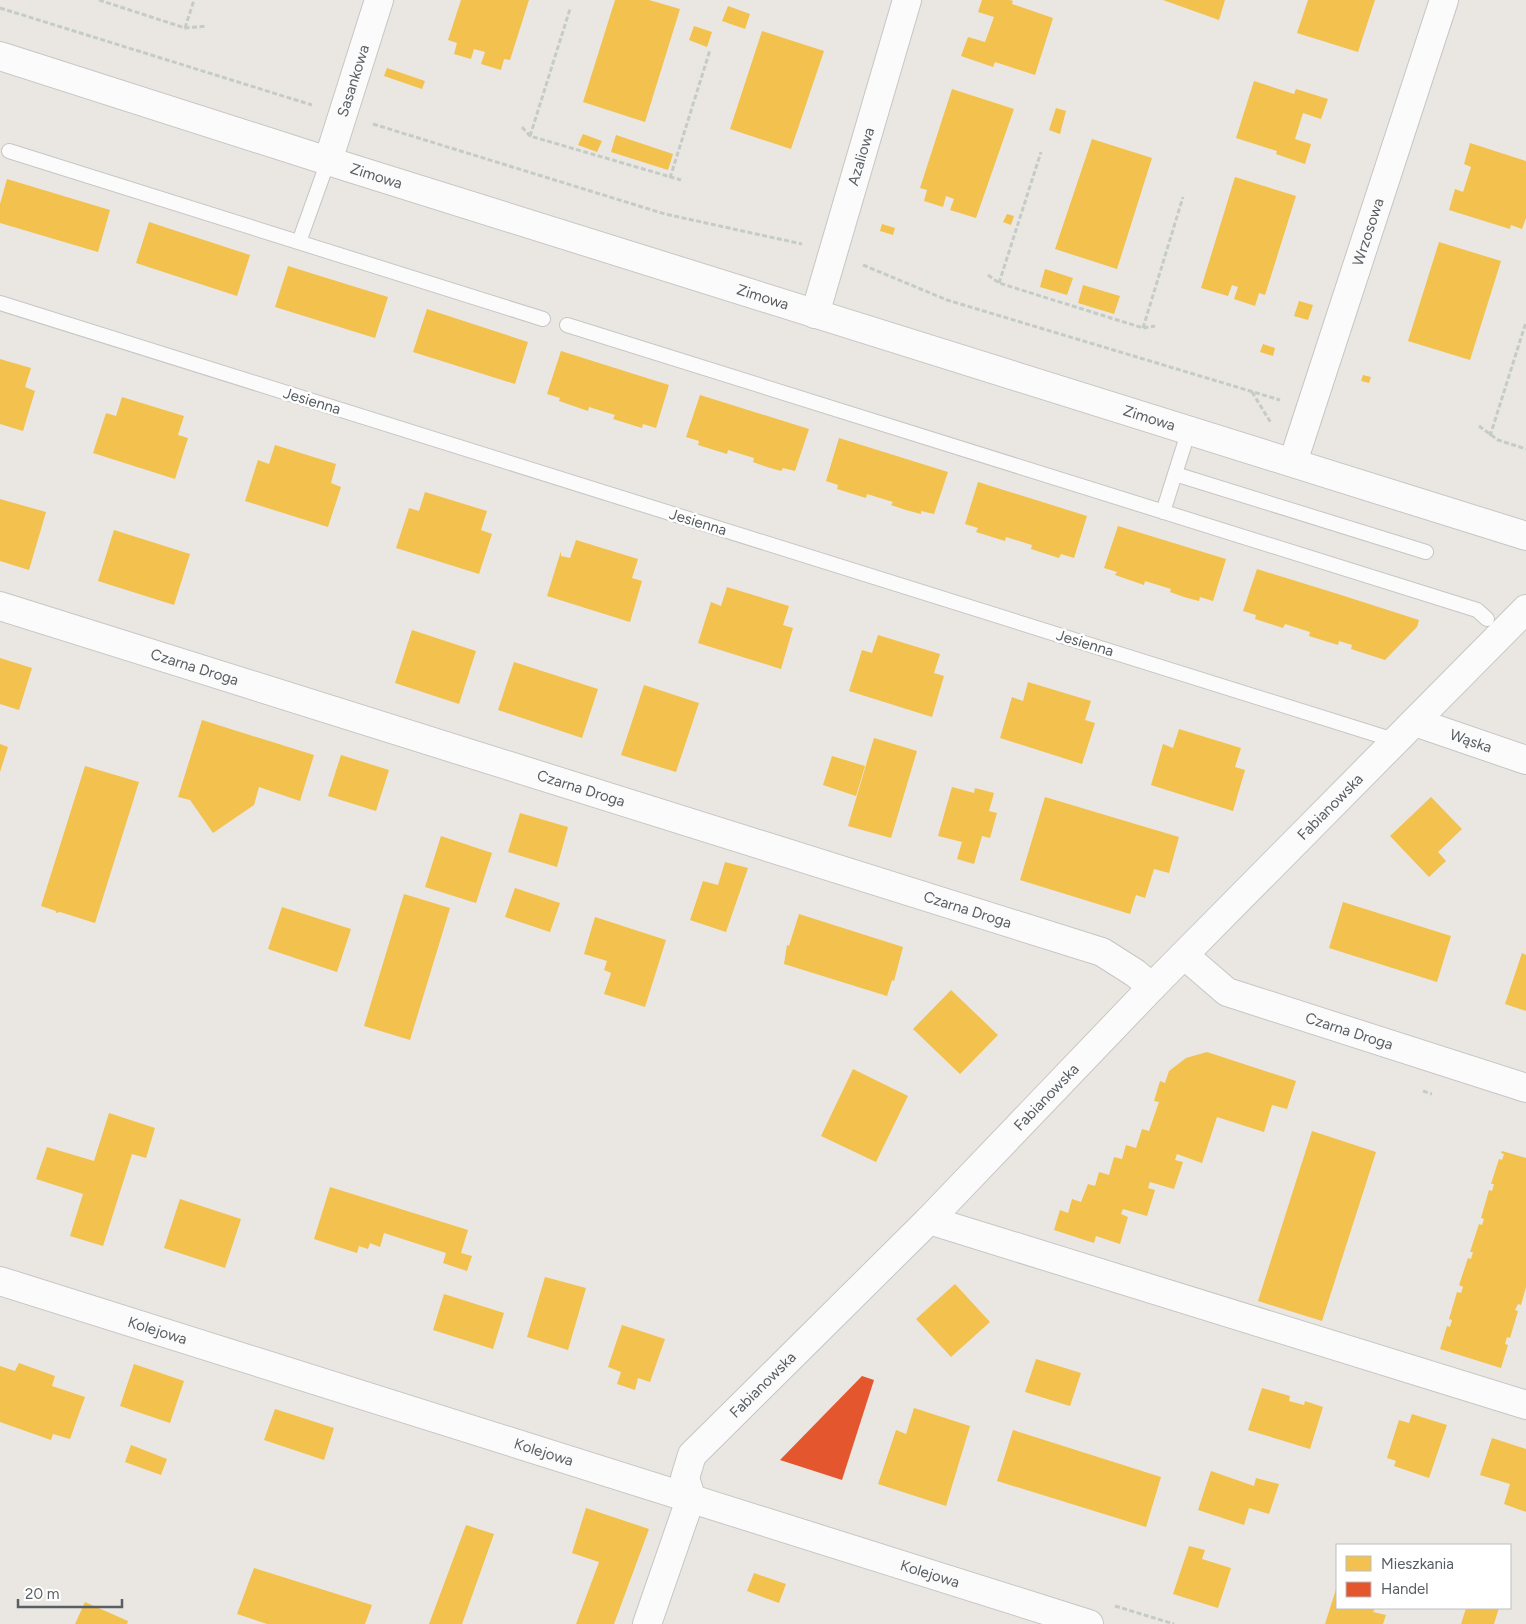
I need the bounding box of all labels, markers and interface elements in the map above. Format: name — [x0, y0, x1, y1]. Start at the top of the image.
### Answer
street label: Sasankowa — [333, 43, 373, 119]
street label: Azaliowa — [844, 125, 878, 188]
street label: Zimowa — [348, 160, 405, 193]
street label: Wrzosowa — [1349, 196, 1388, 268]
street label: Zimowa — [735, 281, 791, 314]
street label: Jesienna — [281, 384, 343, 418]
street label: Zimowa — [1121, 401, 1178, 435]
street label: Jesienna — [667, 505, 729, 539]
street label: Jesienna — [1054, 626, 1116, 660]
street label: Czarna Droga — [148, 645, 241, 689]
street label: Wąska — [1447, 726, 1494, 757]
street label: Czarna Droga — [535, 766, 627, 811]
street label: Fabianowska — [1294, 770, 1367, 844]
street label: Czarna Droga — [921, 887, 1014, 932]
street label: Czarna Droga — [1303, 1009, 1395, 1054]
street label: Fabianowska — [1010, 1060, 1083, 1135]
street label: Kolejowa — [126, 1313, 189, 1348]
street label: Fabianowska — [726, 1348, 800, 1422]
street label: Kolejowa — [512, 1434, 575, 1470]
legend — [1336, 1544, 1511, 1609]
text: Mieszkania — [1381, 1555, 1454, 1573]
street label: Kolejowa — [898, 1556, 962, 1592]
scale bar — [18, 1576, 121, 1608]
text: Handel — [1381, 1580, 1429, 1598]
text: 20 m — [25, 1585, 59, 1603]

